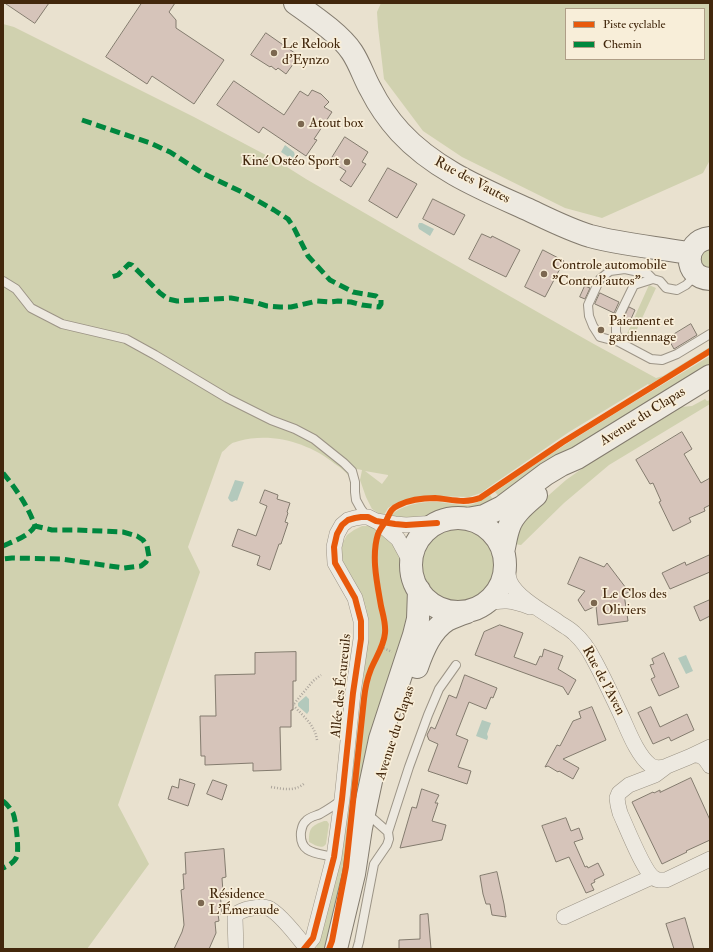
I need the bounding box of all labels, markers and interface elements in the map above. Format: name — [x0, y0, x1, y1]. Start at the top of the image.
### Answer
legend — [565, 8, 705, 60]
text: Piste cyclable — [603, 17, 665, 32]
place label: Le Relook d'Eynzo — [282, 37, 340, 70]
text: Chemin — [603, 37, 642, 52]
marker: Le Relook d'Eynzo — [269, 48, 279, 58]
place label: Atout box — [309, 116, 364, 132]
marker: Atout box — [296, 119, 306, 129]
place label: Kiné Ostéo Sport — [242, 154, 339, 170]
street label: Rue des Vautes — [431, 154, 513, 208]
marker: Kiné Ostéo Sport — [342, 157, 352, 167]
place label: Controle automobile "Control'autos" — [552, 258, 667, 290]
marker: Controle automobile "Control'autos" — [539, 269, 549, 279]
place label: Paiement et gardiennage — [609, 314, 676, 346]
marker: Paiement et gardiennage — [596, 325, 606, 335]
street label: Avenue du Clapas — [597, 384, 689, 450]
place label: Le Clos des Oliviers — [602, 587, 667, 620]
marker: Le Clos des Oliviers — [589, 598, 599, 608]
street label: Allée des Écureuils — [328, 633, 356, 739]
street label: Rue de l'Aven — [578, 644, 628, 718]
street label: Avenue du Clapas — [373, 684, 419, 782]
place label: Résidence L'Émeraude — [209, 887, 279, 920]
marker: Résidence L'Émeraude — [196, 898, 206, 908]

